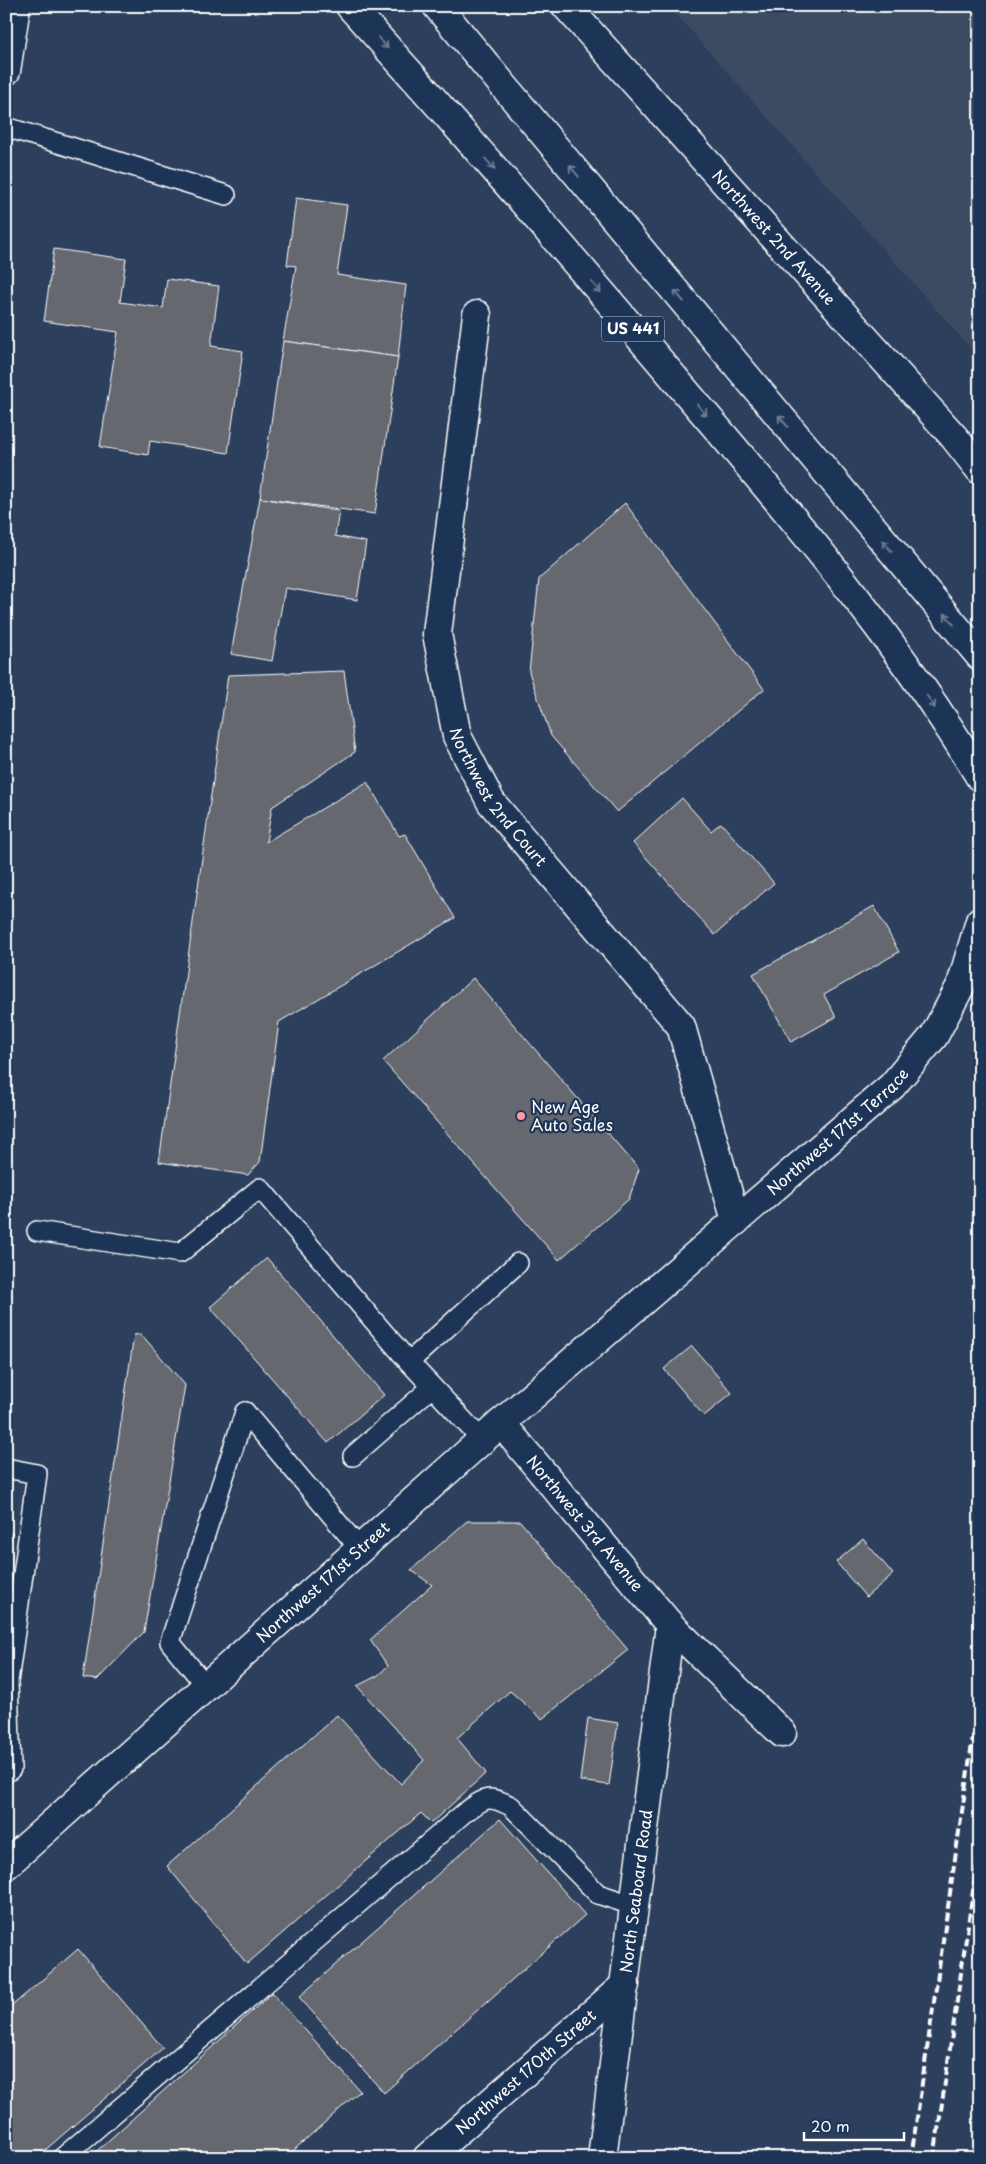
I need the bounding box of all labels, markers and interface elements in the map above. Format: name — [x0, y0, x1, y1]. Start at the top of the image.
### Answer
one-way arrow — [377, 36, 388, 49]
one-way arrow — [485, 158, 496, 171]
street label: Northwest 2nd Avenue — [707, 163, 842, 310]
one-way arrow — [569, 165, 580, 178]
one-way arrow — [591, 281, 602, 294]
one-way arrow — [673, 290, 684, 303]
road number: US 441 — [602, 316, 664, 342]
one-way arrow — [697, 404, 708, 417]
one-way arrow — [777, 415, 788, 428]
one-way arrow — [881, 539, 892, 552]
one-way arrow — [943, 613, 955, 626]
one-way arrow — [926, 695, 936, 709]
street label: Northwest 2nd Court — [445, 725, 554, 871]
street label: Northwest 171st Terrace — [761, 1062, 914, 1200]
place label: New Age Auto Sales — [531, 1094, 613, 1136]
marker: New Age Auto Sales — [515, 1110, 527, 1122]
street label: Northwest 3rd Avenue — [522, 1449, 650, 1596]
street label: Northwest 171st Street — [250, 1515, 395, 1647]
street label: North Seaboard Road — [613, 1808, 657, 1974]
street label: Northwest 170th Street — [449, 2003, 601, 2139]
scale bar — [804, 2109, 904, 2141]
text: 20 m — [811, 2114, 850, 2137]

